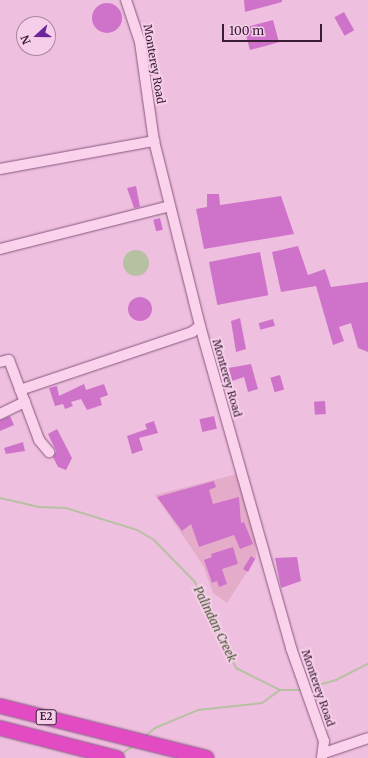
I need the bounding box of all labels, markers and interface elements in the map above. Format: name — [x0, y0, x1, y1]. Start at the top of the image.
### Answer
north arrow — [16, 16, 56, 56]
scale bar — [224, 16, 324, 42]
street label: Monterey Road — [141, 23, 167, 105]
text: 100 m — [229, 23, 264, 38]
text: N — [18, 33, 34, 47]
street label: Monterey Road — [210, 338, 244, 418]
water label: Palindan Creek — [191, 584, 239, 664]
street label: Monterey Road — [299, 648, 337, 728]
road number: E2 — [35, 709, 57, 725]

